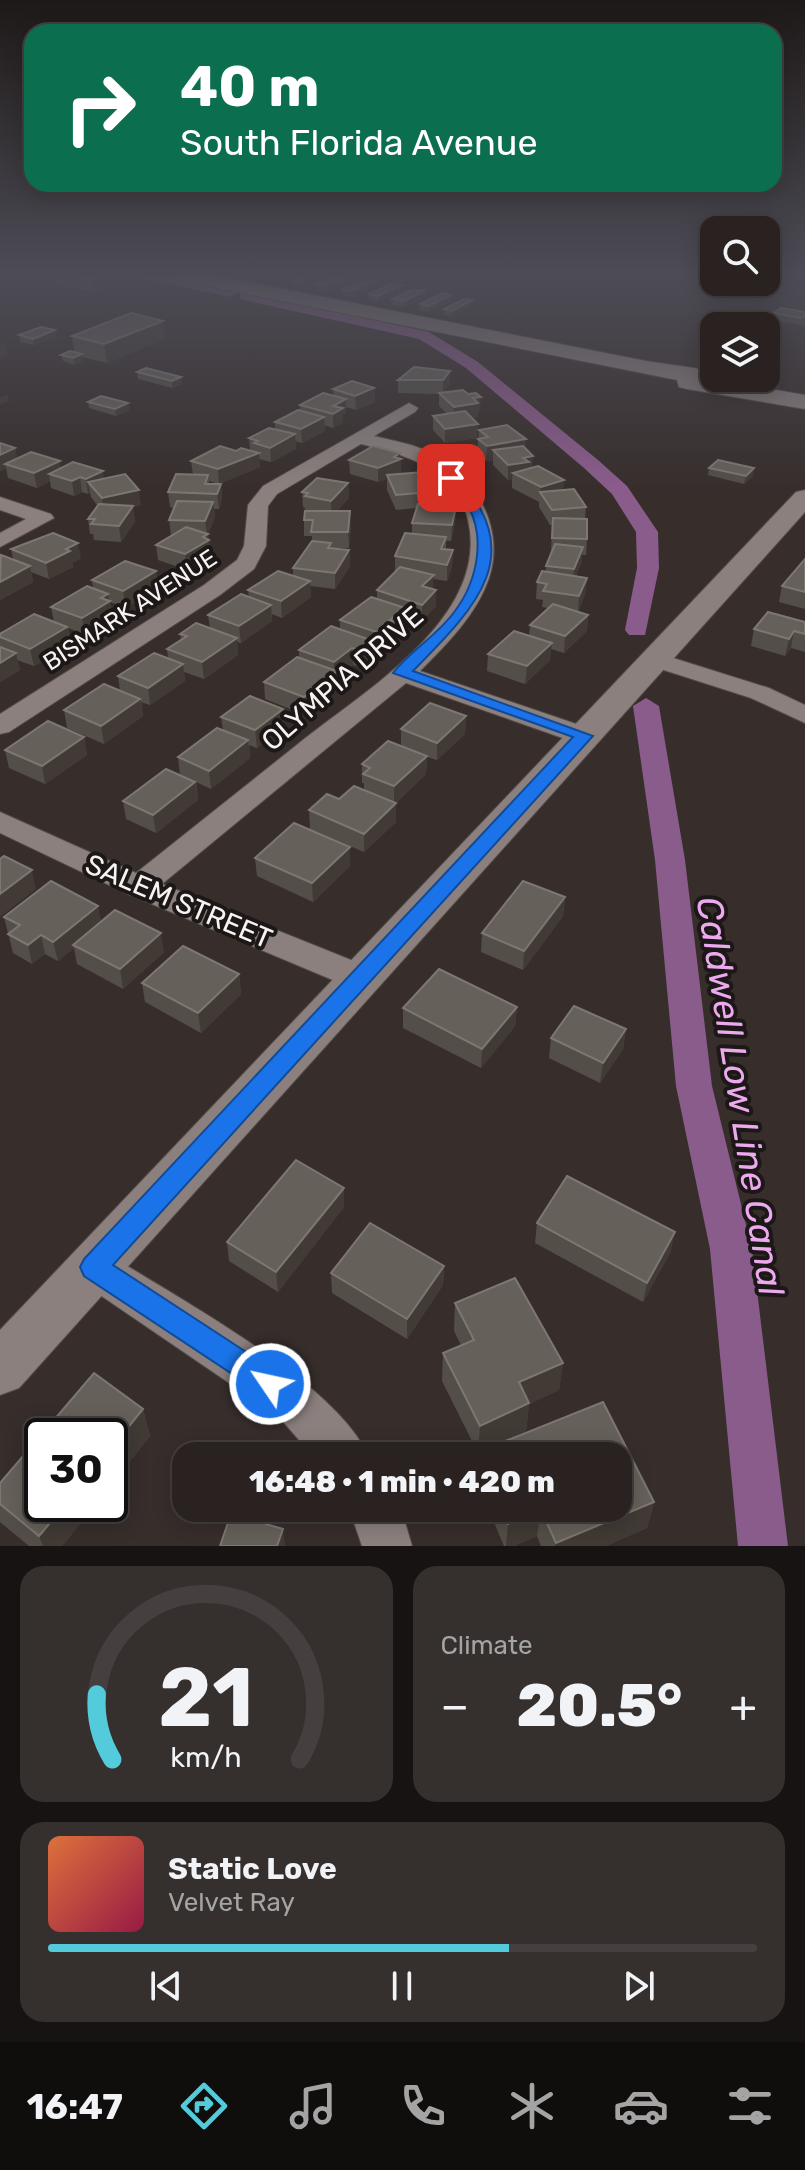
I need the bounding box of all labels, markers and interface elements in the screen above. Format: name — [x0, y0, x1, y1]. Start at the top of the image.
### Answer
text: 40 m — [180, 54, 320, 120]
icon: right — [48, 56, 152, 160]
text: South Florida Avenue — [180, 121, 538, 164]
map controls — [700, 216, 780, 392]
button: search — [700, 216, 780, 296]
button: layers — [700, 312, 780, 392]
pin — [417, 444, 485, 512]
icon: arrive — [429, 456, 473, 500]
street label: BISMARK AVENUE — [38, 544, 222, 676]
street label: OLYMPIA DRIVE — [255, 599, 430, 757]
street label: SALEM STREET — [80, 847, 277, 956]
water label: Caldwell Low Line Canal — [688, 893, 793, 1300]
position arrow — [228, 1342, 312, 1426]
speed limit sign: 30 — [24, 1418, 128, 1522]
text: 16:48 · 1 min · 420 m — [249, 1464, 555, 1500]
text: Climate — [441, 1630, 533, 1661]
text: 21 — [159, 1648, 254, 1747]
text: 20.5° — [517, 1670, 682, 1741]
text: − — [441, 1680, 469, 1732]
text: + — [730, 1680, 757, 1732]
text: km/h — [171, 1740, 242, 1774]
text: Static Love — [168, 1851, 337, 1887]
text: Velvet Ray — [168, 1887, 295, 1918]
icon: previous — [144, 1964, 188, 2008]
icon: pause — [380, 1964, 424, 2008]
icon: next — [617, 1964, 661, 2008]
icon: directions — [176, 2078, 232, 2134]
icon: music — [285, 2078, 341, 2134]
icon: phone — [395, 2078, 451, 2134]
icon: climate — [504, 2078, 560, 2134]
icon: car — [613, 2078, 669, 2134]
icon: filters — [722, 2078, 778, 2134]
text: 16:47 — [27, 2085, 123, 2128]

